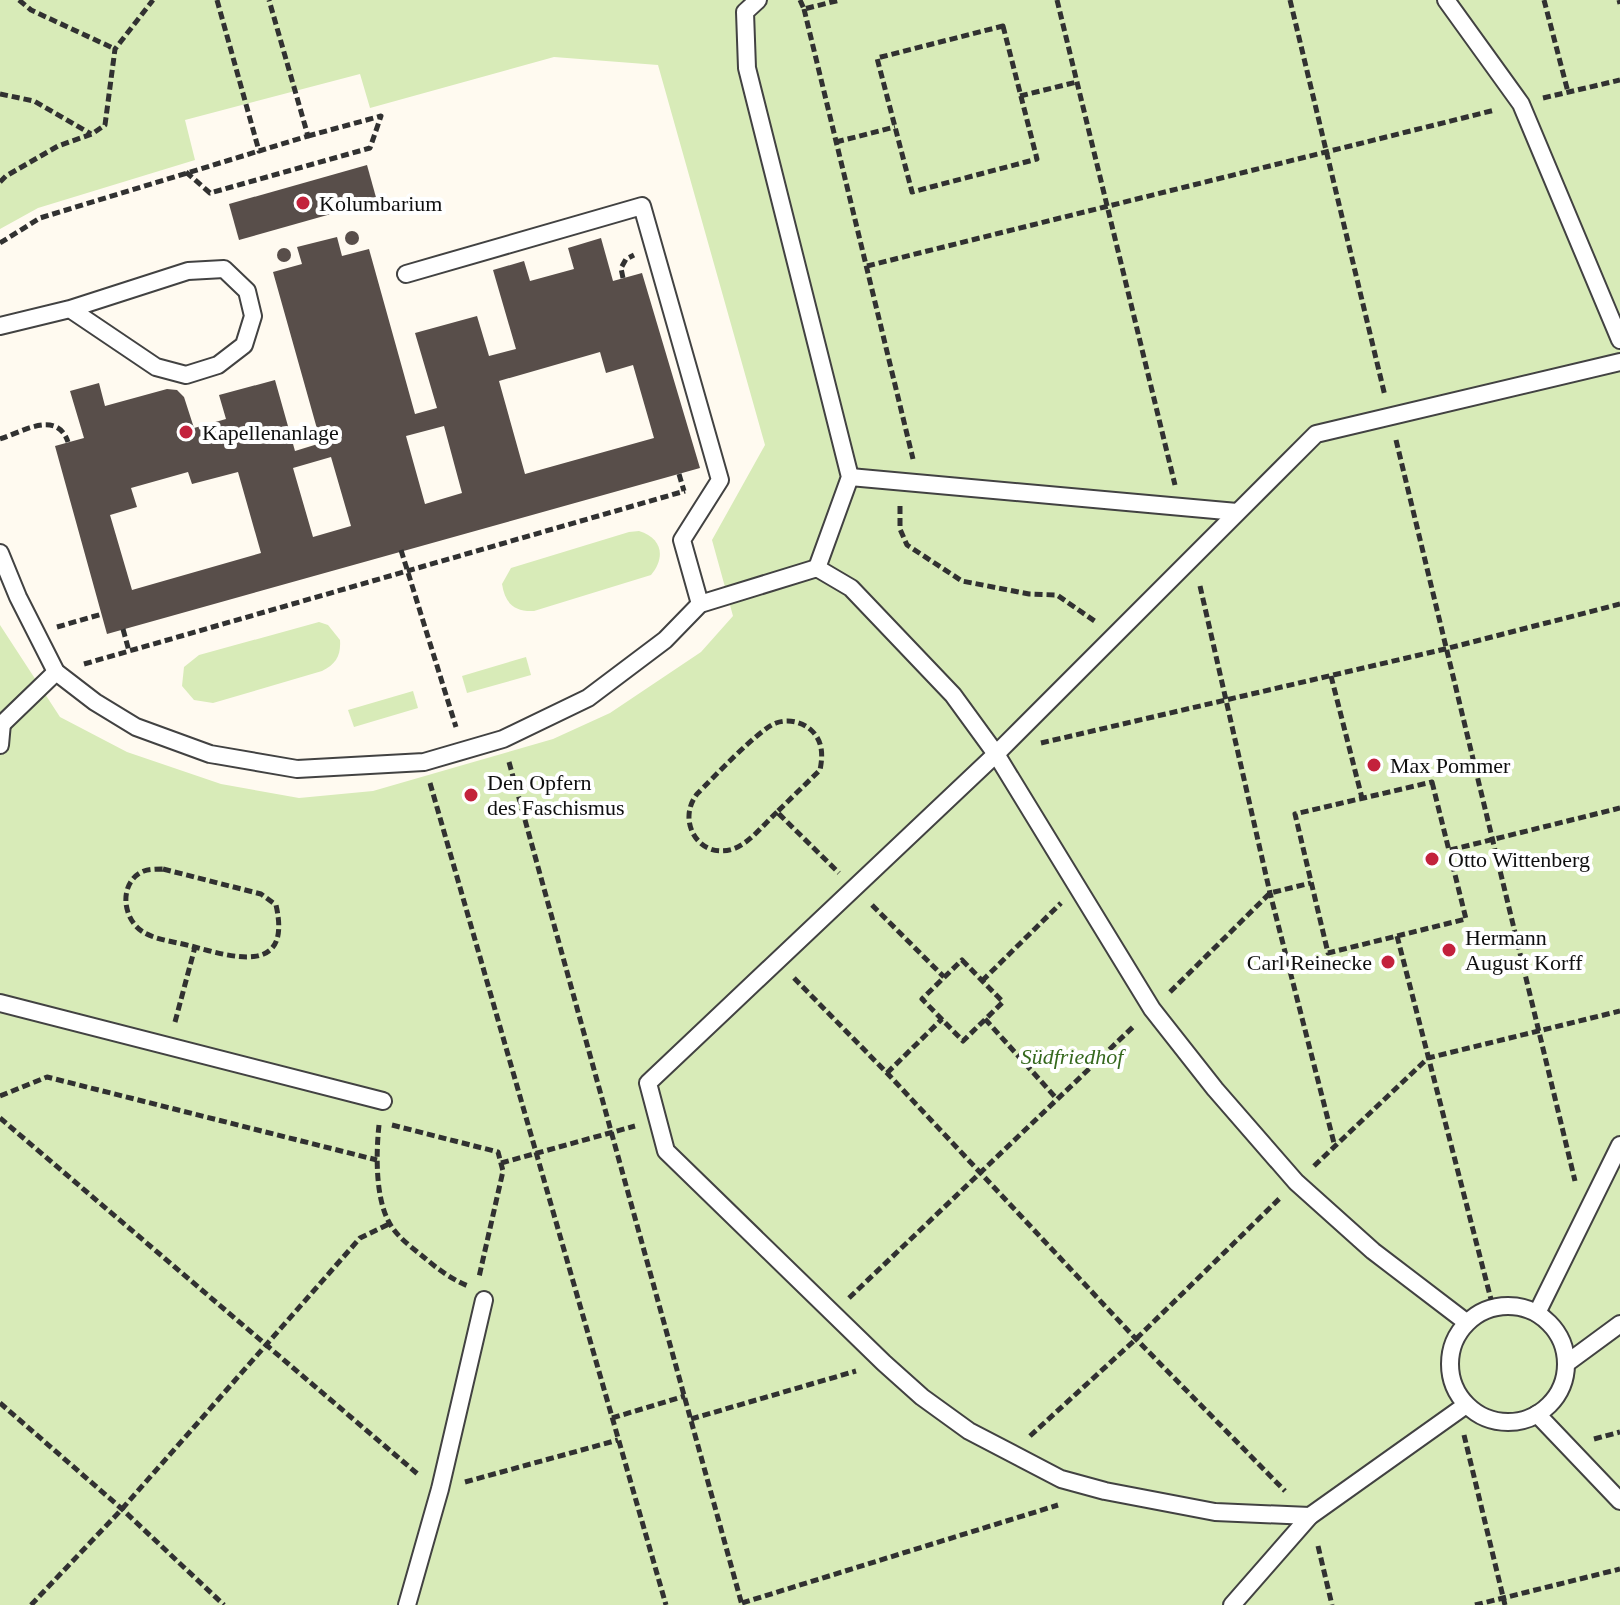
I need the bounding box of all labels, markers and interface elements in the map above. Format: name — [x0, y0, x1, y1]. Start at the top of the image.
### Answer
place label: Kolumbarium — [319, 191, 442, 216]
marker: Kolumbarium — [294, 194, 312, 212]
place label: Kapellenanlage — [202, 420, 339, 445]
marker: Kapellenanlage — [177, 423, 195, 441]
place label: Max Pommer — [1390, 753, 1511, 778]
marker: Max Pommer — [1365, 756, 1383, 774]
place label: Den Opfern des Faschismus — [487, 770, 625, 820]
marker: Den Opfern des Faschismus — [462, 786, 480, 804]
place label: Otto Wittenberg — [1448, 847, 1590, 872]
marker: Otto Wittenberg — [1423, 850, 1441, 868]
place label: Hermann August Korff — [1465, 925, 1583, 975]
marker: Hermann August Korff — [1440, 941, 1458, 959]
place label: Carl Reinecke — [1247, 950, 1372, 975]
marker: Carl Reinecke — [1379, 953, 1397, 971]
park label: Südfriedhof — [1021, 1044, 1126, 1069]

